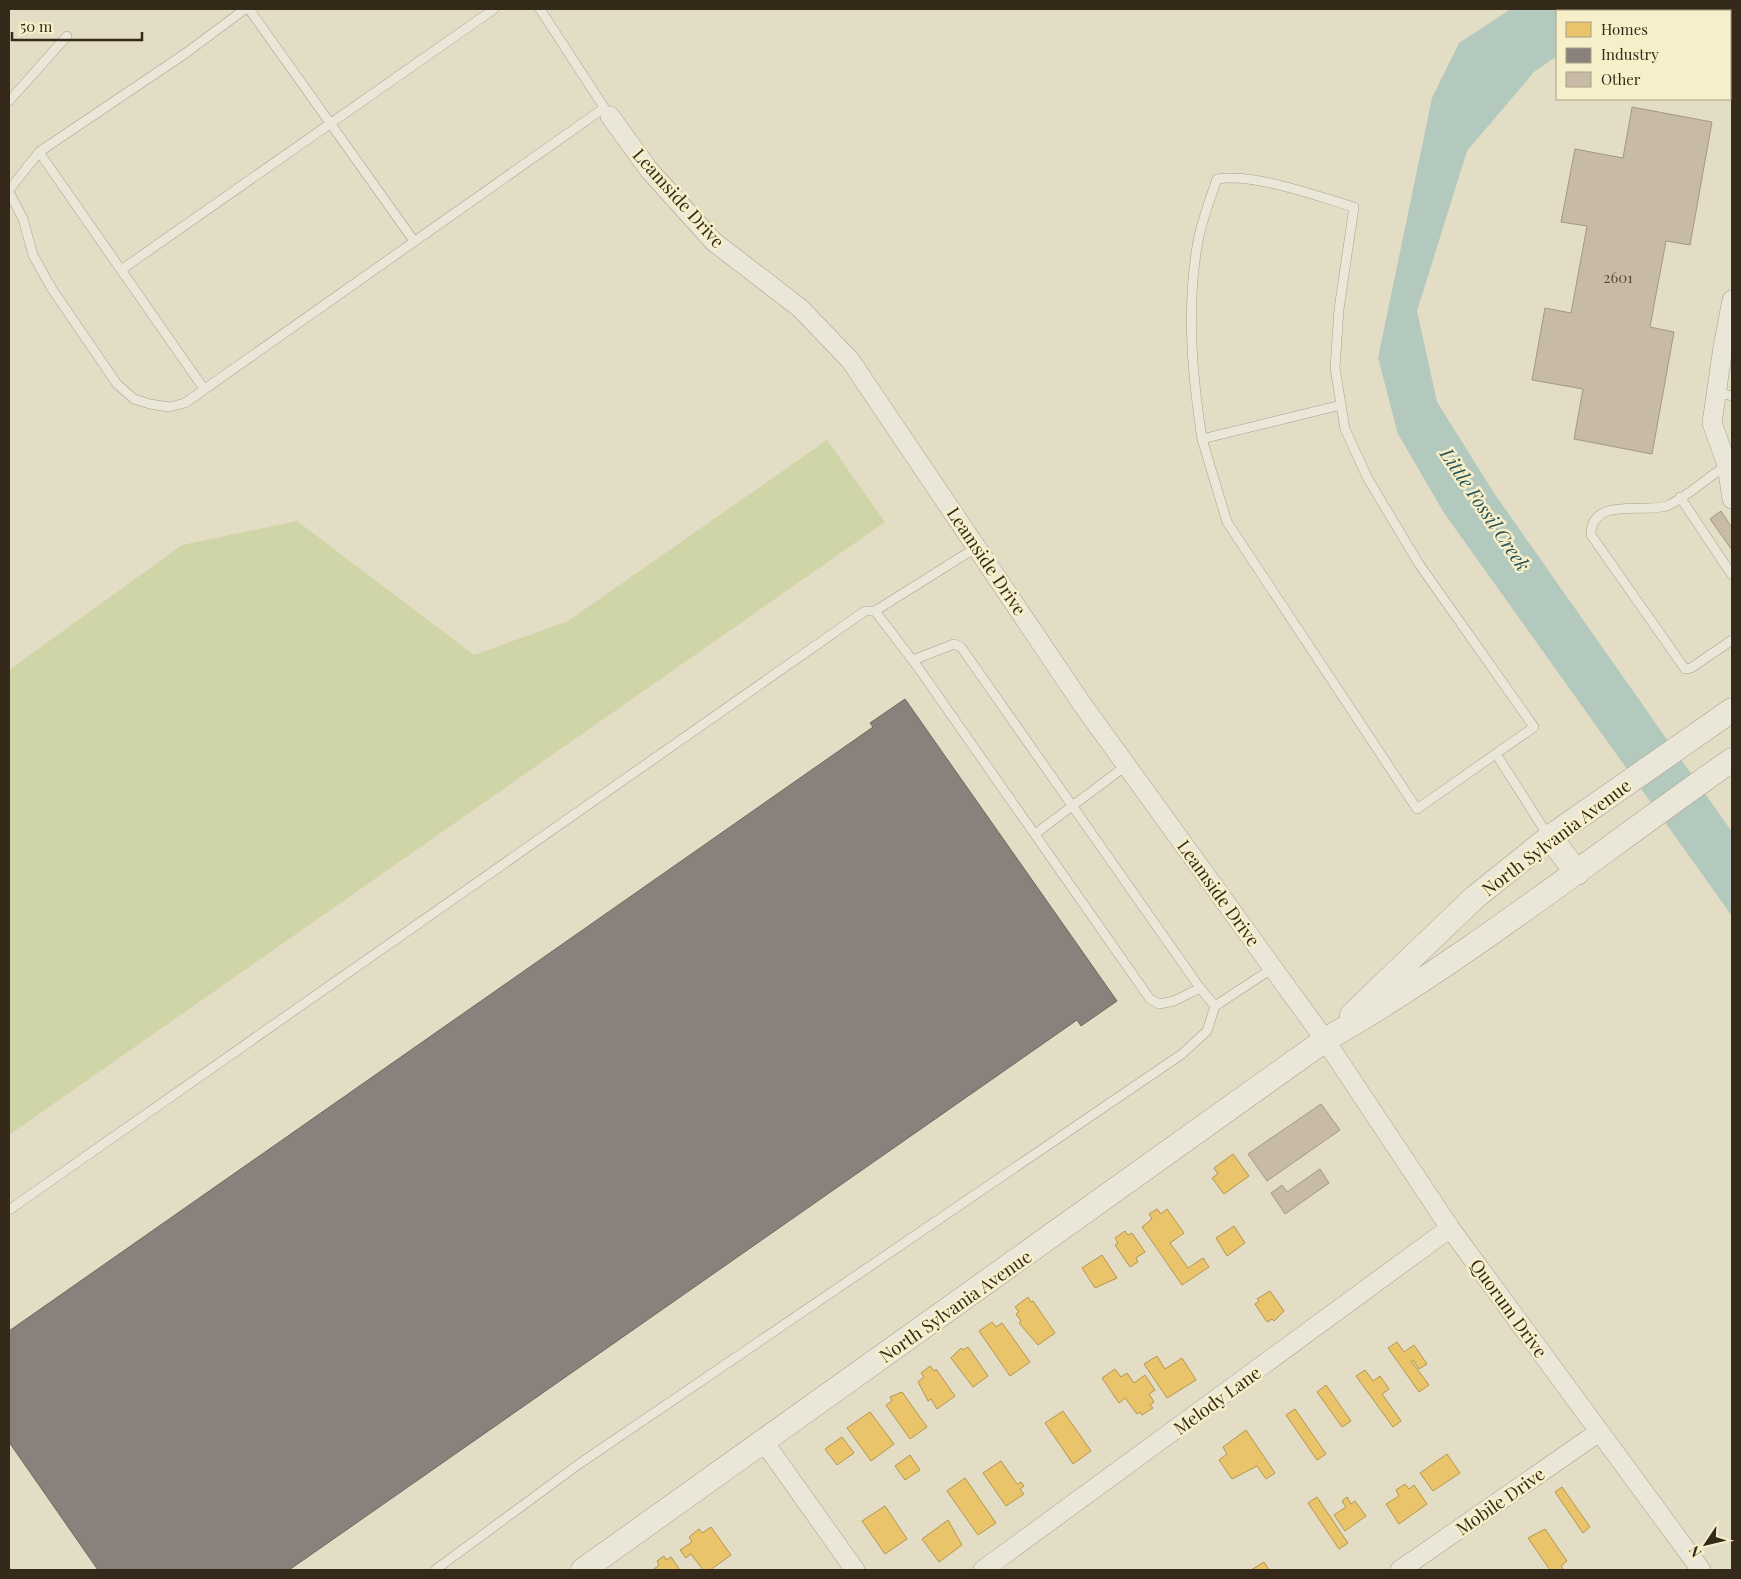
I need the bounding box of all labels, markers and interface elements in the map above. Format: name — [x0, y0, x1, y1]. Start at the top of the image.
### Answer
scale bar — [12, 10, 142, 42]
legend — [1556, 10, 1731, 100]
text: 50 m — [20, 16, 53, 36]
text: Homes — [1601, 19, 1648, 39]
text: Industry — [1601, 44, 1659, 64]
text: Other — [1601, 69, 1641, 89]
street label: Leamside Drive — [628, 143, 730, 253]
house number: 2601 — [1603, 267, 1633, 287]
water label: Little Fossil Creek — [1435, 441, 1537, 576]
street label: Leamside Drive — [942, 502, 1032, 620]
street label: North Sylvania Avenue — [1477, 773, 1635, 901]
street label: Leamside Drive — [1172, 835, 1266, 951]
street label: North Sylvania Avenue — [874, 1244, 1036, 1368]
street label: Quorum Drive — [1465, 1254, 1553, 1362]
street label: Melody Lane — [1169, 1360, 1265, 1440]
street label: Mobile Drive — [1451, 1462, 1549, 1540]
north arrow — [1681, 1519, 1731, 1569]
text: N — [1684, 1542, 1706, 1561]

